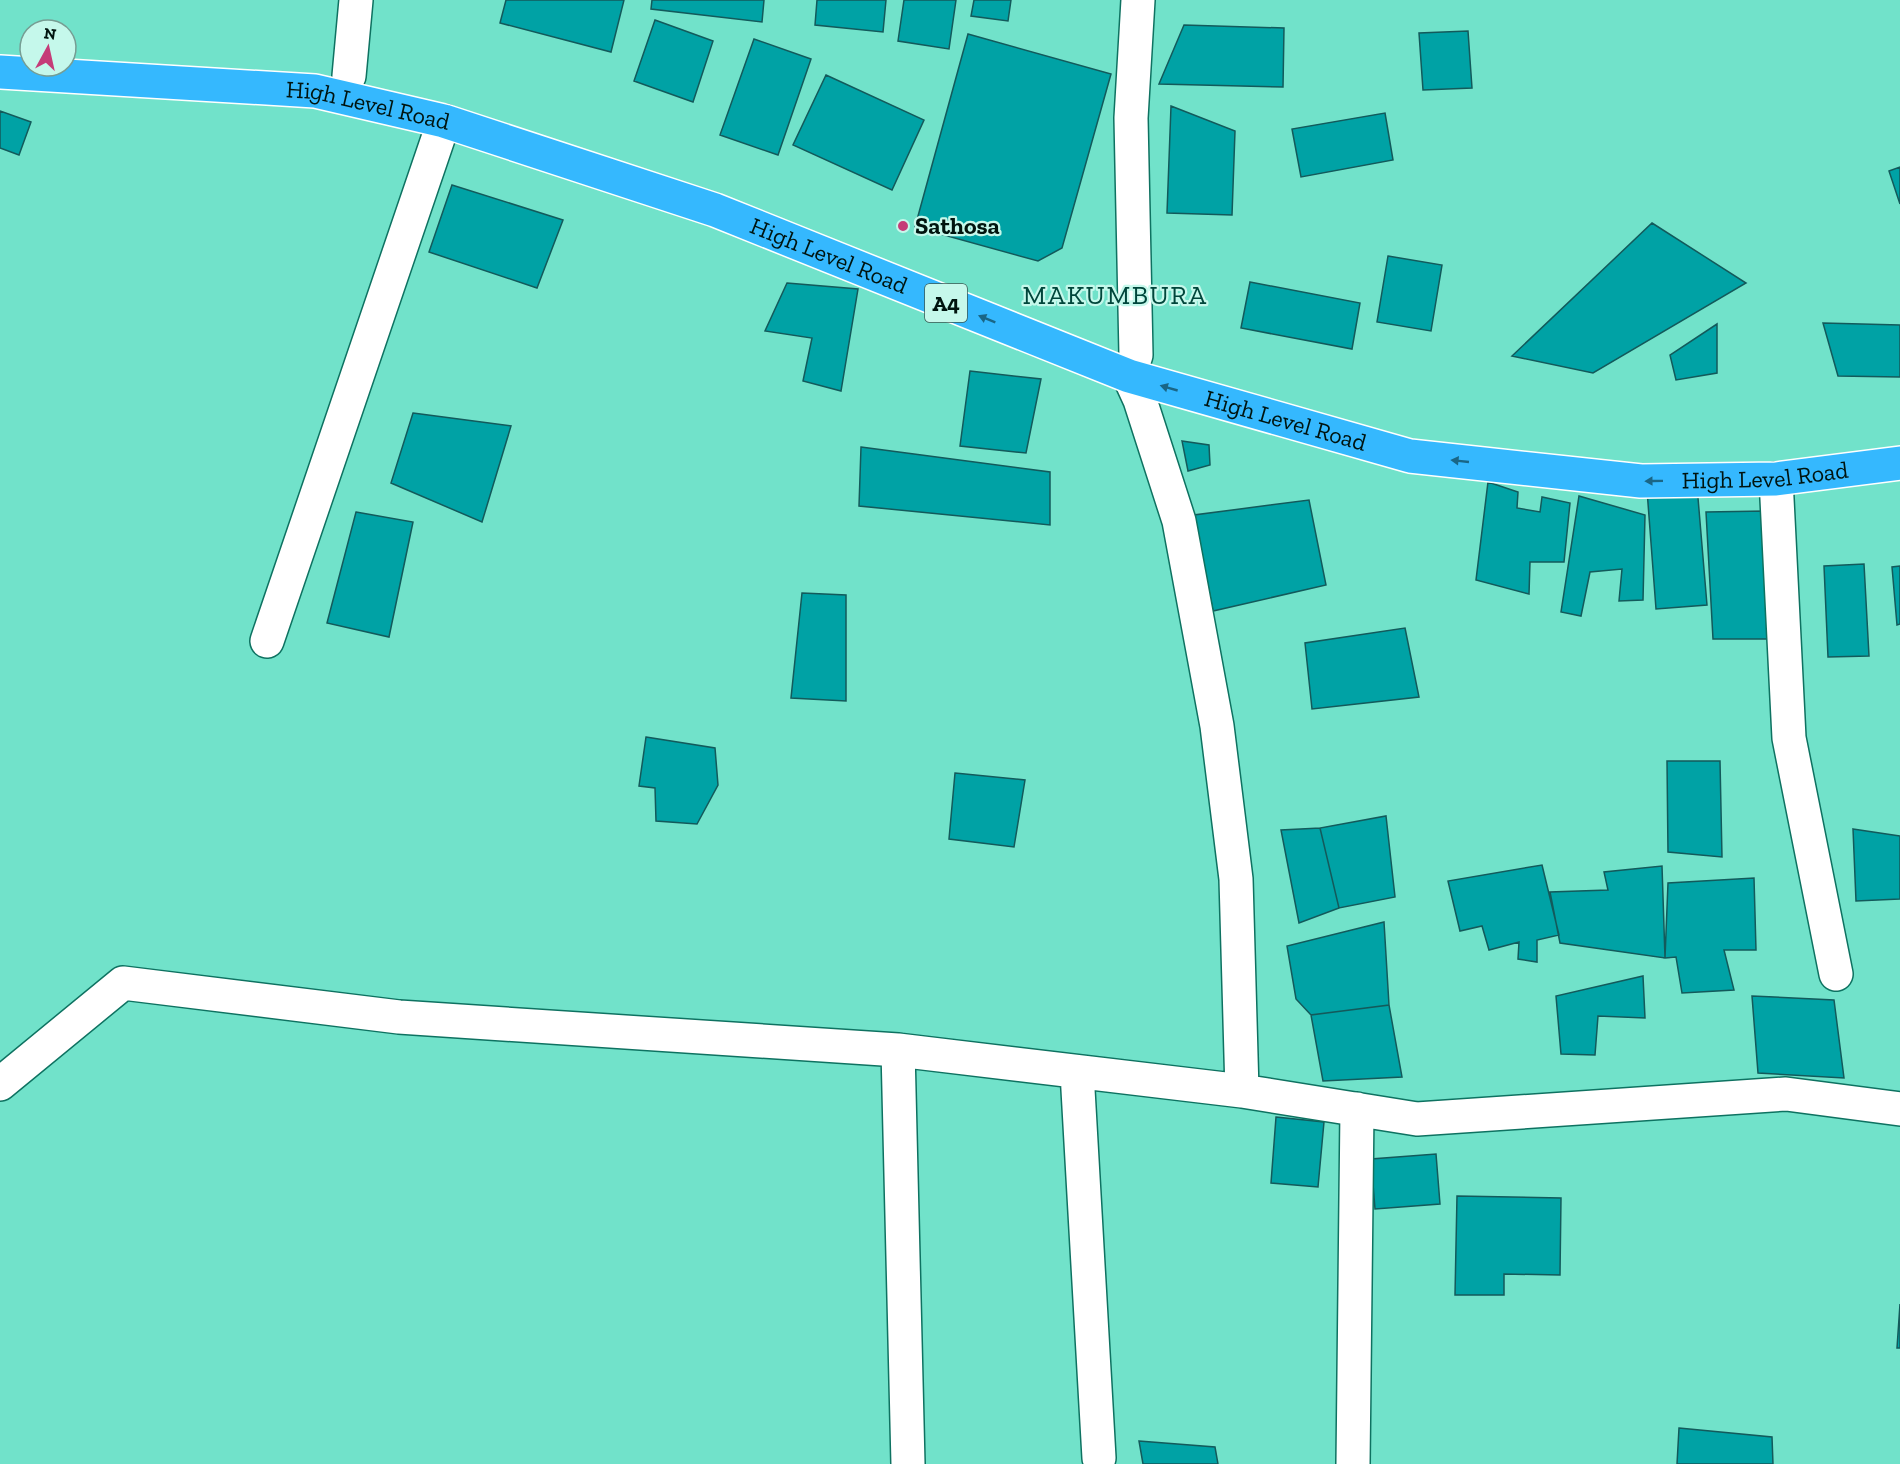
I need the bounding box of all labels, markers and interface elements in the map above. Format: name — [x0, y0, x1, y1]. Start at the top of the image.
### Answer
north arrow — [18, 18, 78, 78]
text: N — [43, 23, 57, 44]
street label: High Level Road — [285, 74, 453, 136]
street label: High Level Road — [746, 211, 912, 300]
place label: Sathosa — [915, 211, 1000, 240]
marker: Sathosa — [896, 219, 910, 233]
district label: MAKUMBURA — [1022, 279, 1208, 311]
road number: A4 — [925, 284, 967, 322]
one-way arrow — [978, 314, 996, 324]
one-way arrow — [1160, 383, 1178, 392]
street label: High Level Road — [1201, 383, 1370, 457]
street label: High Level Road — [1681, 455, 1850, 494]
one-way arrow — [1450, 456, 1469, 466]
one-way arrow — [1644, 476, 1663, 486]

